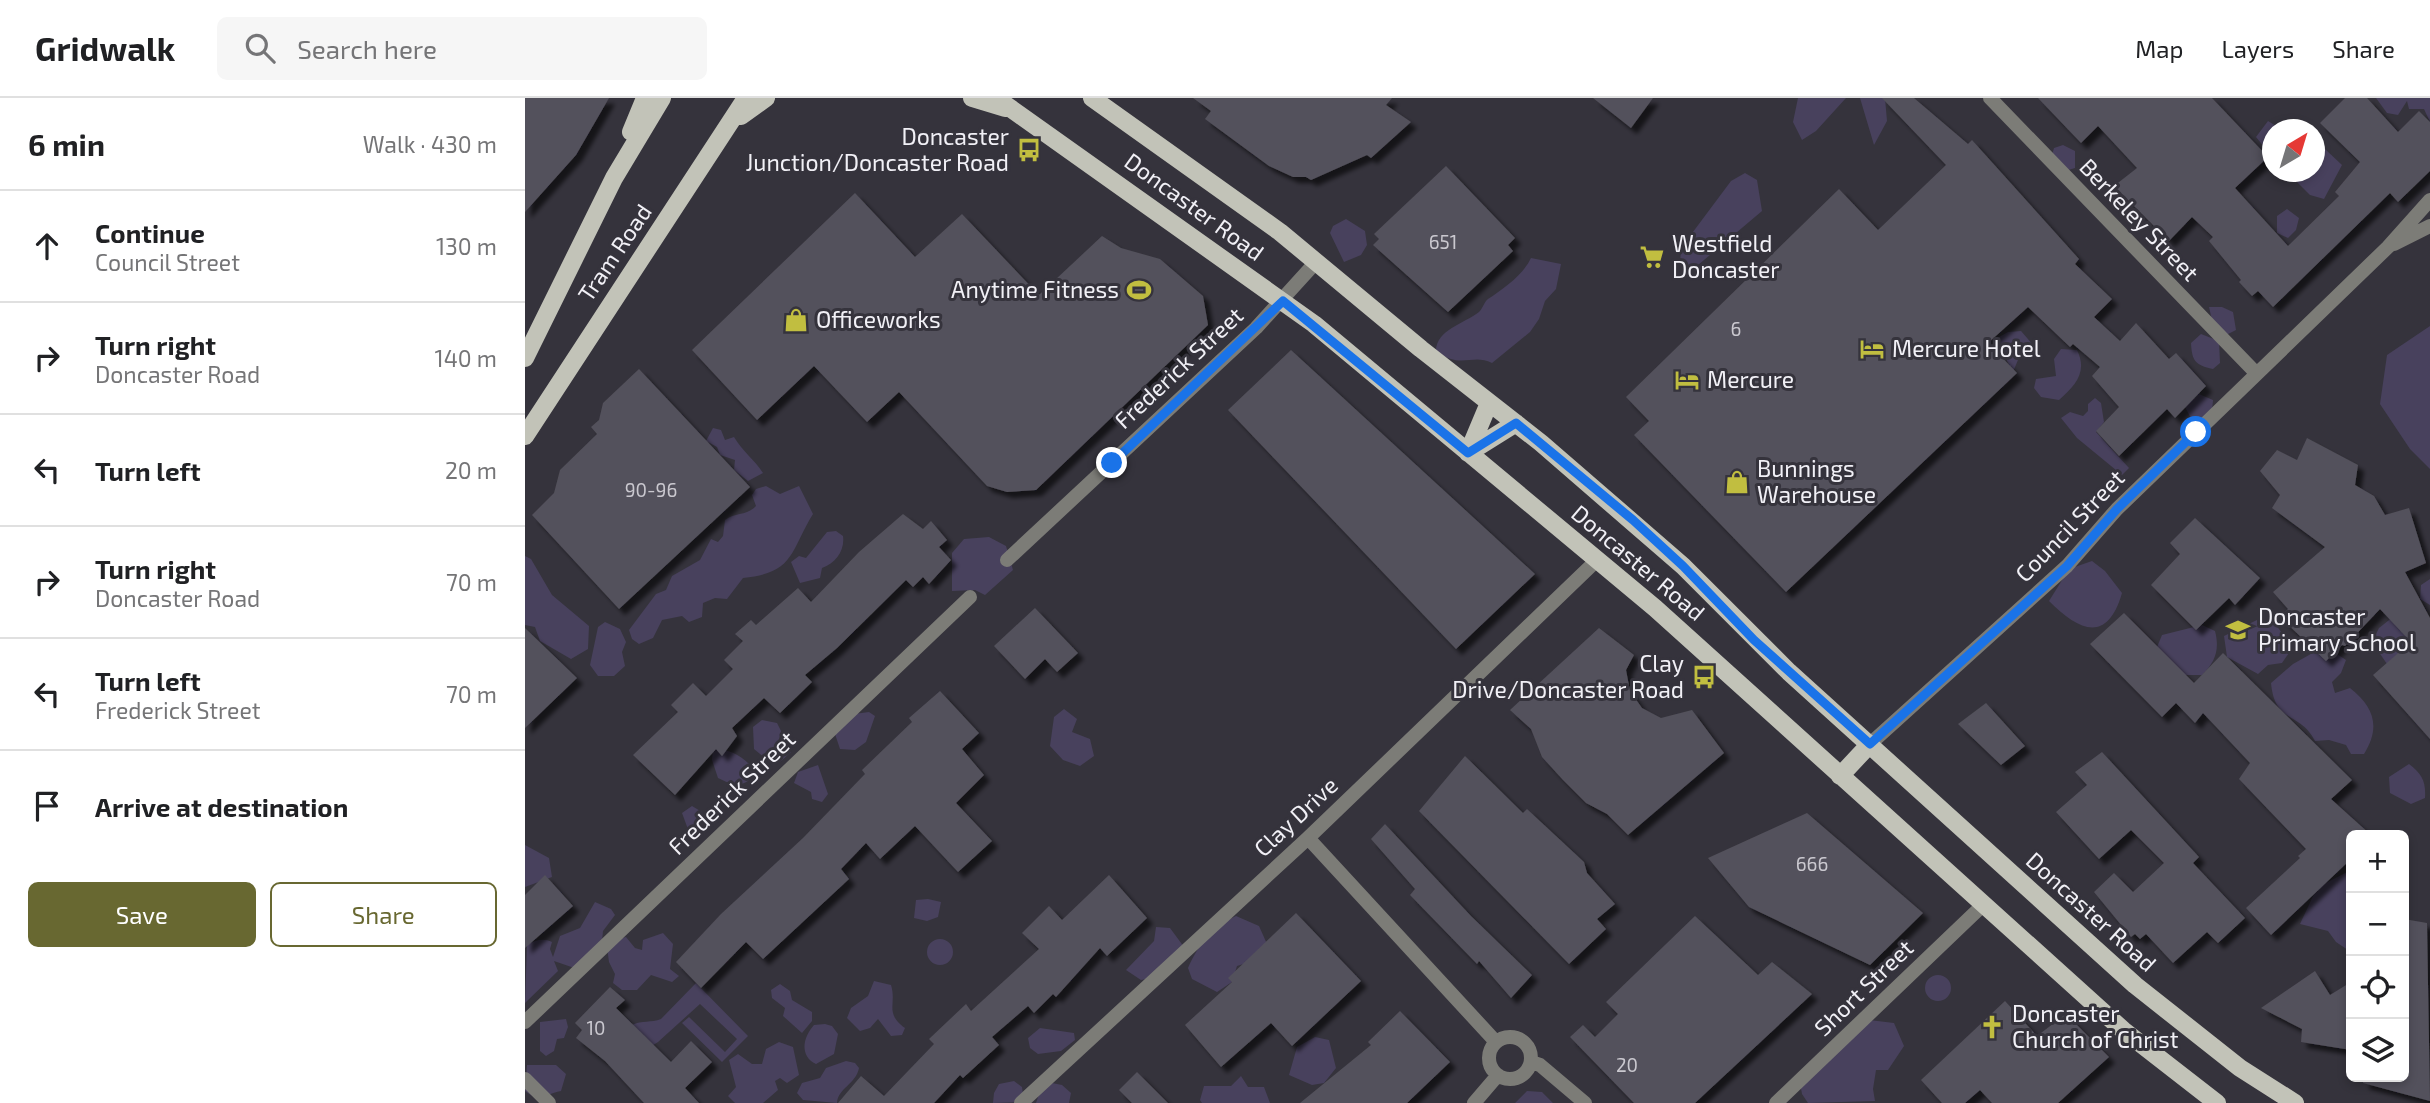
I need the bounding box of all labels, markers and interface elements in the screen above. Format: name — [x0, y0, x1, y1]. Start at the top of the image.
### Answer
search box — [217, 17, 707, 80]
text: Gridwalk — [35, 28, 175, 68]
icon: search — [241, 29, 279, 67]
text: Search here — [297, 33, 437, 64]
text: Map — [2135, 34, 2183, 63]
text: Layers — [2221, 34, 2294, 63]
text: Share — [2332, 34, 2395, 63]
north arrow — [2262, 119, 2325, 182]
place label: Doncaster Junction/Doncaster Road — [745, 122, 1009, 176]
text: 6 min — [28, 126, 105, 162]
text: Walk · 430 m — [363, 130, 497, 158]
bus stop icon: Doncaster Junction/Doncaster Road — [1015, 136, 1043, 164]
street label: Doncaster Road — [1120, 146, 1270, 266]
street label: Berkeley Street — [2074, 152, 2205, 287]
street label: Tram Road — [571, 198, 657, 306]
text: Continue — [95, 217, 205, 248]
icon: ahead — [28, 227, 66, 265]
place label: Westfield Doncaster — [1672, 229, 1780, 283]
house number: 651 — [1429, 230, 1457, 253]
text: 130 m — [436, 232, 497, 260]
supermarket icon: Westfield Doncaster — [1638, 243, 1666, 271]
text: Council Street — [95, 248, 240, 276]
place label: Anytime Fitness — [951, 275, 1119, 303]
sports icon: Anytime Fitness — [1125, 276, 1153, 304]
street label: Frederick Street — [1108, 300, 1249, 434]
place label: Officeworks — [816, 305, 941, 333]
shop icon: Officeworks — [782, 306, 810, 334]
house number: 6 — [1731, 317, 1741, 340]
text: Turn right — [95, 329, 216, 360]
place label: Mercure Hotel — [1892, 334, 2041, 362]
hotel icon: Mercure Hotel — [1858, 335, 1886, 363]
icon: right — [28, 339, 66, 377]
text: 140 m — [435, 344, 497, 372]
text: Doncaster Road — [95, 360, 260, 388]
place label: Mercure — [1707, 365, 1794, 393]
hotel icon: Mercure — [1673, 366, 1701, 394]
route start — [2180, 416, 2211, 447]
route end — [1096, 447, 1127, 478]
icon: left — [28, 451, 66, 489]
place label: Bunnings Warehouse — [1757, 454, 1876, 508]
text: Turn left — [95, 455, 201, 486]
text: 20 m — [445, 456, 497, 484]
street label: Council Street — [2009, 463, 2130, 587]
shop icon: Bunnings Warehouse — [1723, 468, 1751, 496]
house number: 90-96 — [625, 478, 677, 501]
street label: Doncaster Road — [1566, 498, 1711, 626]
text: Turn right — [95, 553, 216, 584]
icon: right — [28, 563, 66, 601]
text: 70 m — [446, 568, 497, 596]
text: Doncaster Road — [95, 584, 260, 612]
place label: Doncaster Primary School — [2258, 602, 2416, 656]
school or university icon: Doncaster Primary School — [2224, 616, 2252, 644]
place label: Clay Drive/Doncaster Road — [1452, 649, 1684, 703]
bus stop icon: Clay Drive/Doncaster Road — [1690, 663, 1718, 691]
text: Turn left — [95, 665, 201, 696]
icon: left — [28, 675, 66, 713]
text: 70 m — [446, 680, 497, 708]
text: Frederick Street — [95, 696, 261, 724]
street label: Frederick Street — [662, 725, 801, 860]
street label: Clay Drive — [1248, 771, 1343, 862]
icon: arrive — [28, 787, 66, 825]
text: Arrive at destination — [95, 791, 348, 822]
map controls — [2346, 830, 2409, 1082]
button: + — [2346, 830, 2409, 893]
street label: Doncaster Road — [2021, 846, 2162, 977]
house number: 666 — [1796, 852, 1828, 875]
button: Save — [28, 882, 256, 947]
button: Share — [270, 882, 497, 947]
button: − — [2346, 893, 2409, 956]
street label: Short Street — [1808, 933, 1919, 1041]
button: locate — [2346, 956, 2409, 1019]
place label: Doncaster Church of Christ — [2012, 999, 2179, 1053]
church icon: Doncaster Church of Christ — [1978, 1013, 2006, 1041]
house number: 10 — [586, 1016, 606, 1039]
button: layers — [2346, 1019, 2409, 1082]
house number: 20 — [1616, 1053, 1638, 1076]

